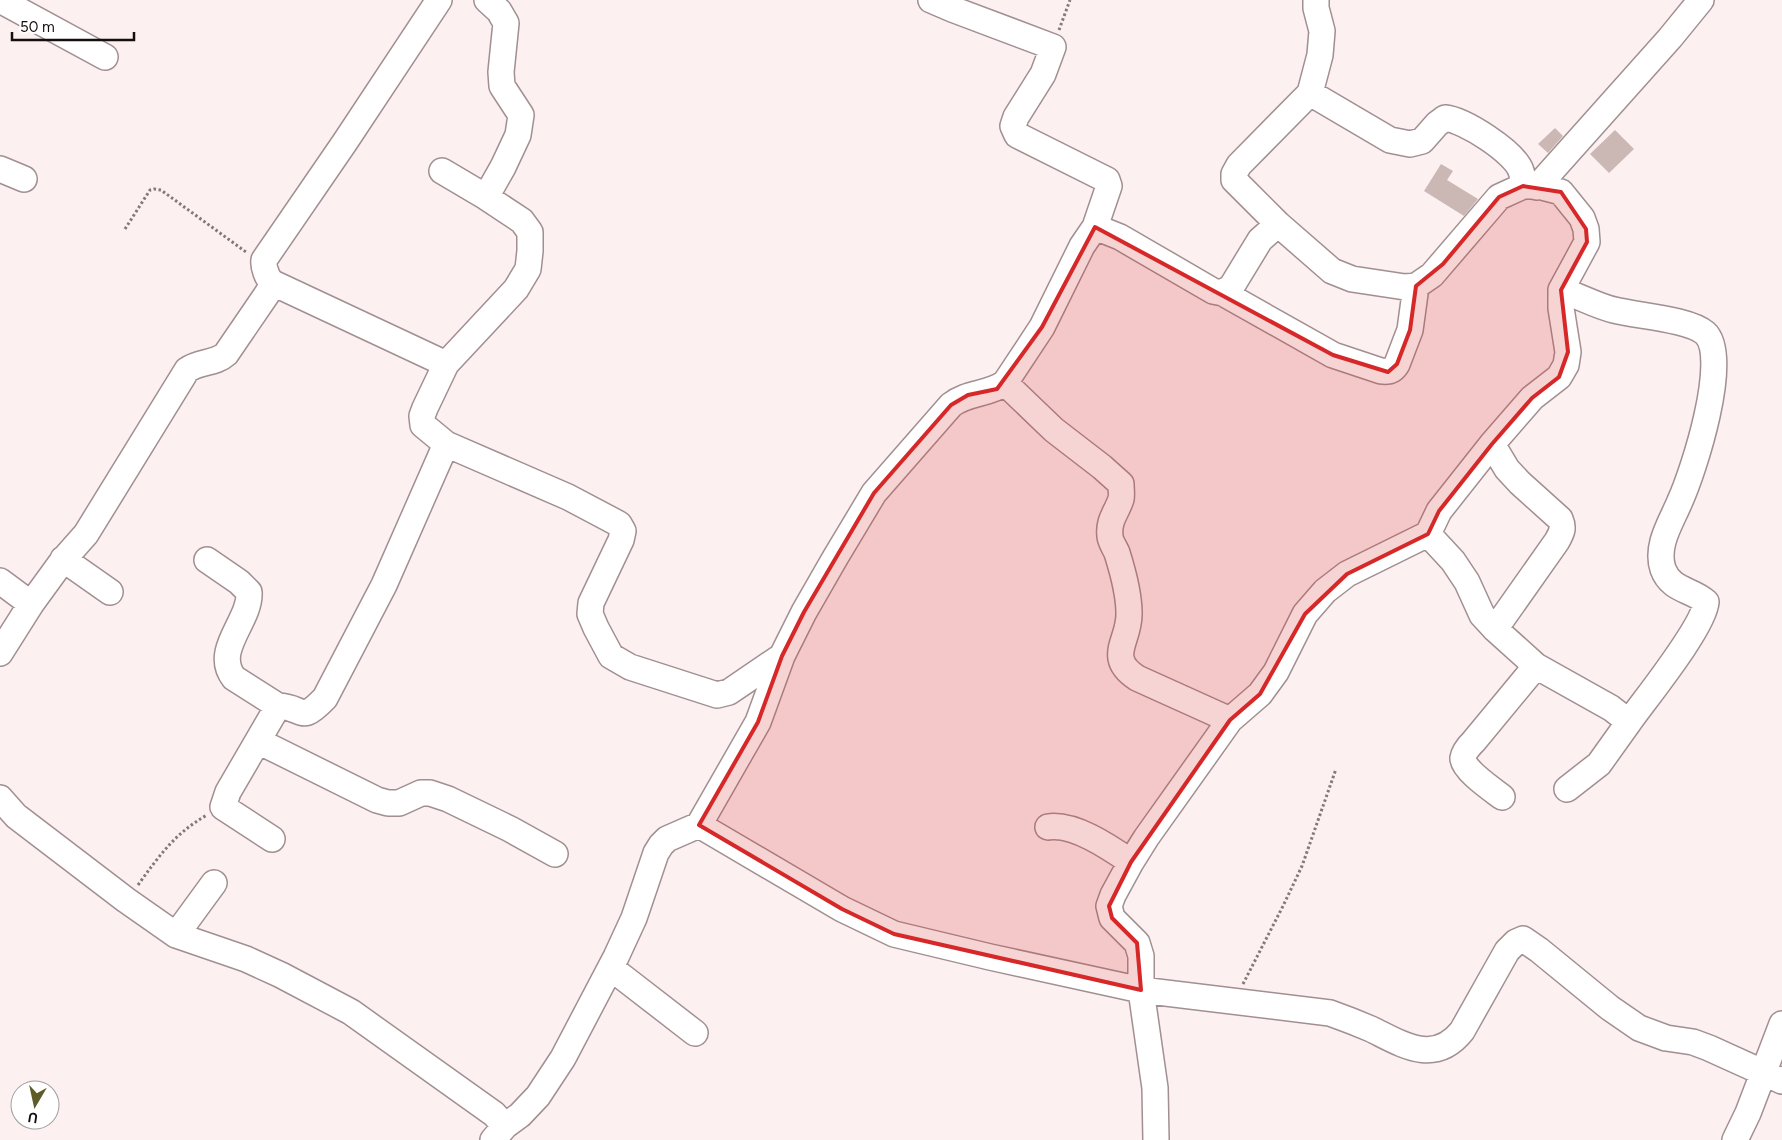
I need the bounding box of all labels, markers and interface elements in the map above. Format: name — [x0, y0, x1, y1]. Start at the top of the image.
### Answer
scale bar — [12, 10, 135, 42]
text: 50 m — [20, 18, 55, 36]
north arrow — [10, 1080, 60, 1130]
text: U — [27, 1108, 39, 1127]

